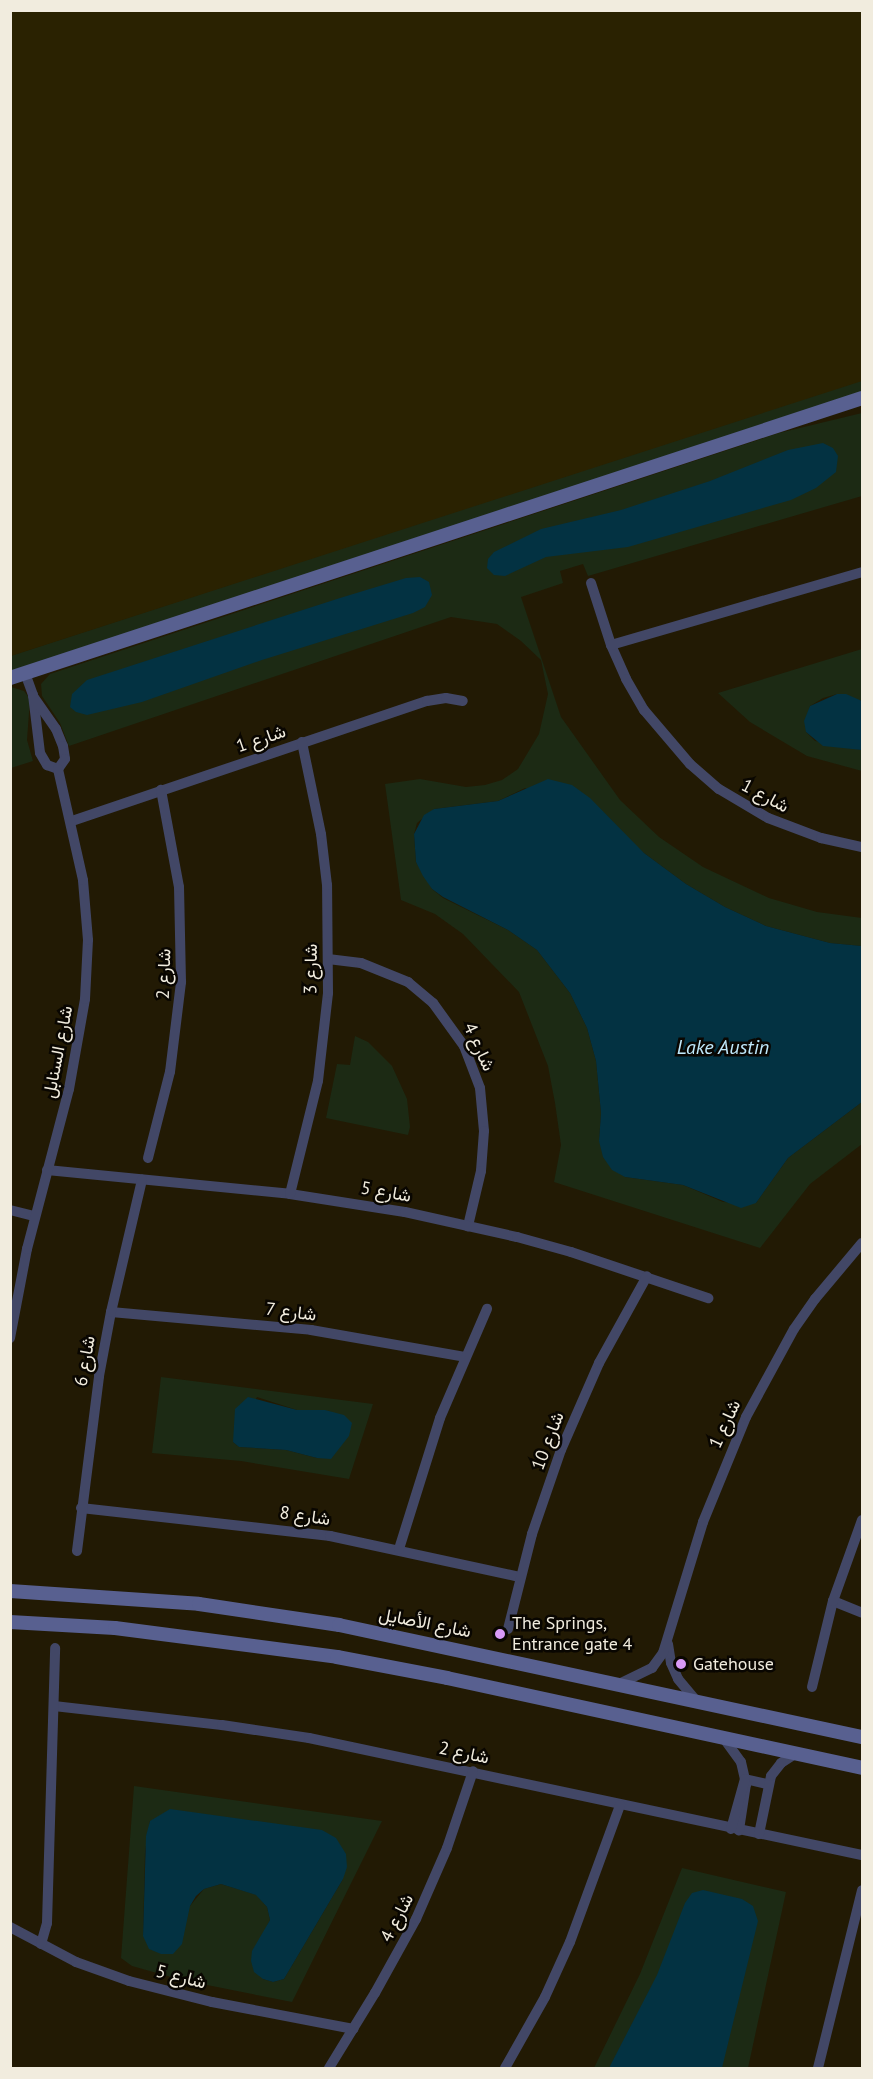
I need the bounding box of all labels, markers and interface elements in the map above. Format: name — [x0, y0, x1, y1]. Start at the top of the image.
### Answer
street label: شارع 1 — [233, 721, 289, 757]
street label: شارع 1 — [737, 775, 793, 817]
street label: شارع 3 — [300, 943, 322, 995]
street label: شارع 2 — [152, 948, 176, 1000]
street label: شارع السنابل — [38, 1004, 78, 1100]
street label: شارع 4 — [458, 1019, 500, 1075]
water label: Lake Austin — [676, 1035, 770, 1059]
street label: شارع 5 — [359, 1177, 413, 1207]
street label: شارع 7 — [264, 1298, 318, 1326]
street label: شارع 6 — [70, 1334, 100, 1388]
street label: شارع 1 — [704, 1396, 746, 1452]
street label: شارع 10 — [527, 1409, 569, 1473]
street label: شارع 8 — [278, 1502, 332, 1530]
street label: شارع الأصايل — [377, 1603, 473, 1643]
place label: The Springs, Entrance gate 4 — [512, 1613, 632, 1656]
marker: The Springs, Entrance gate 4 — [493, 1627, 507, 1641]
place label: Gatehouse — [693, 1653, 774, 1675]
marker: Gatehouse — [674, 1657, 688, 1671]
street label: شارع 2 — [437, 1737, 491, 1769]
street label: شارع 4 — [376, 1890, 418, 1946]
street label: شارع 5 — [154, 1960, 208, 1994]

